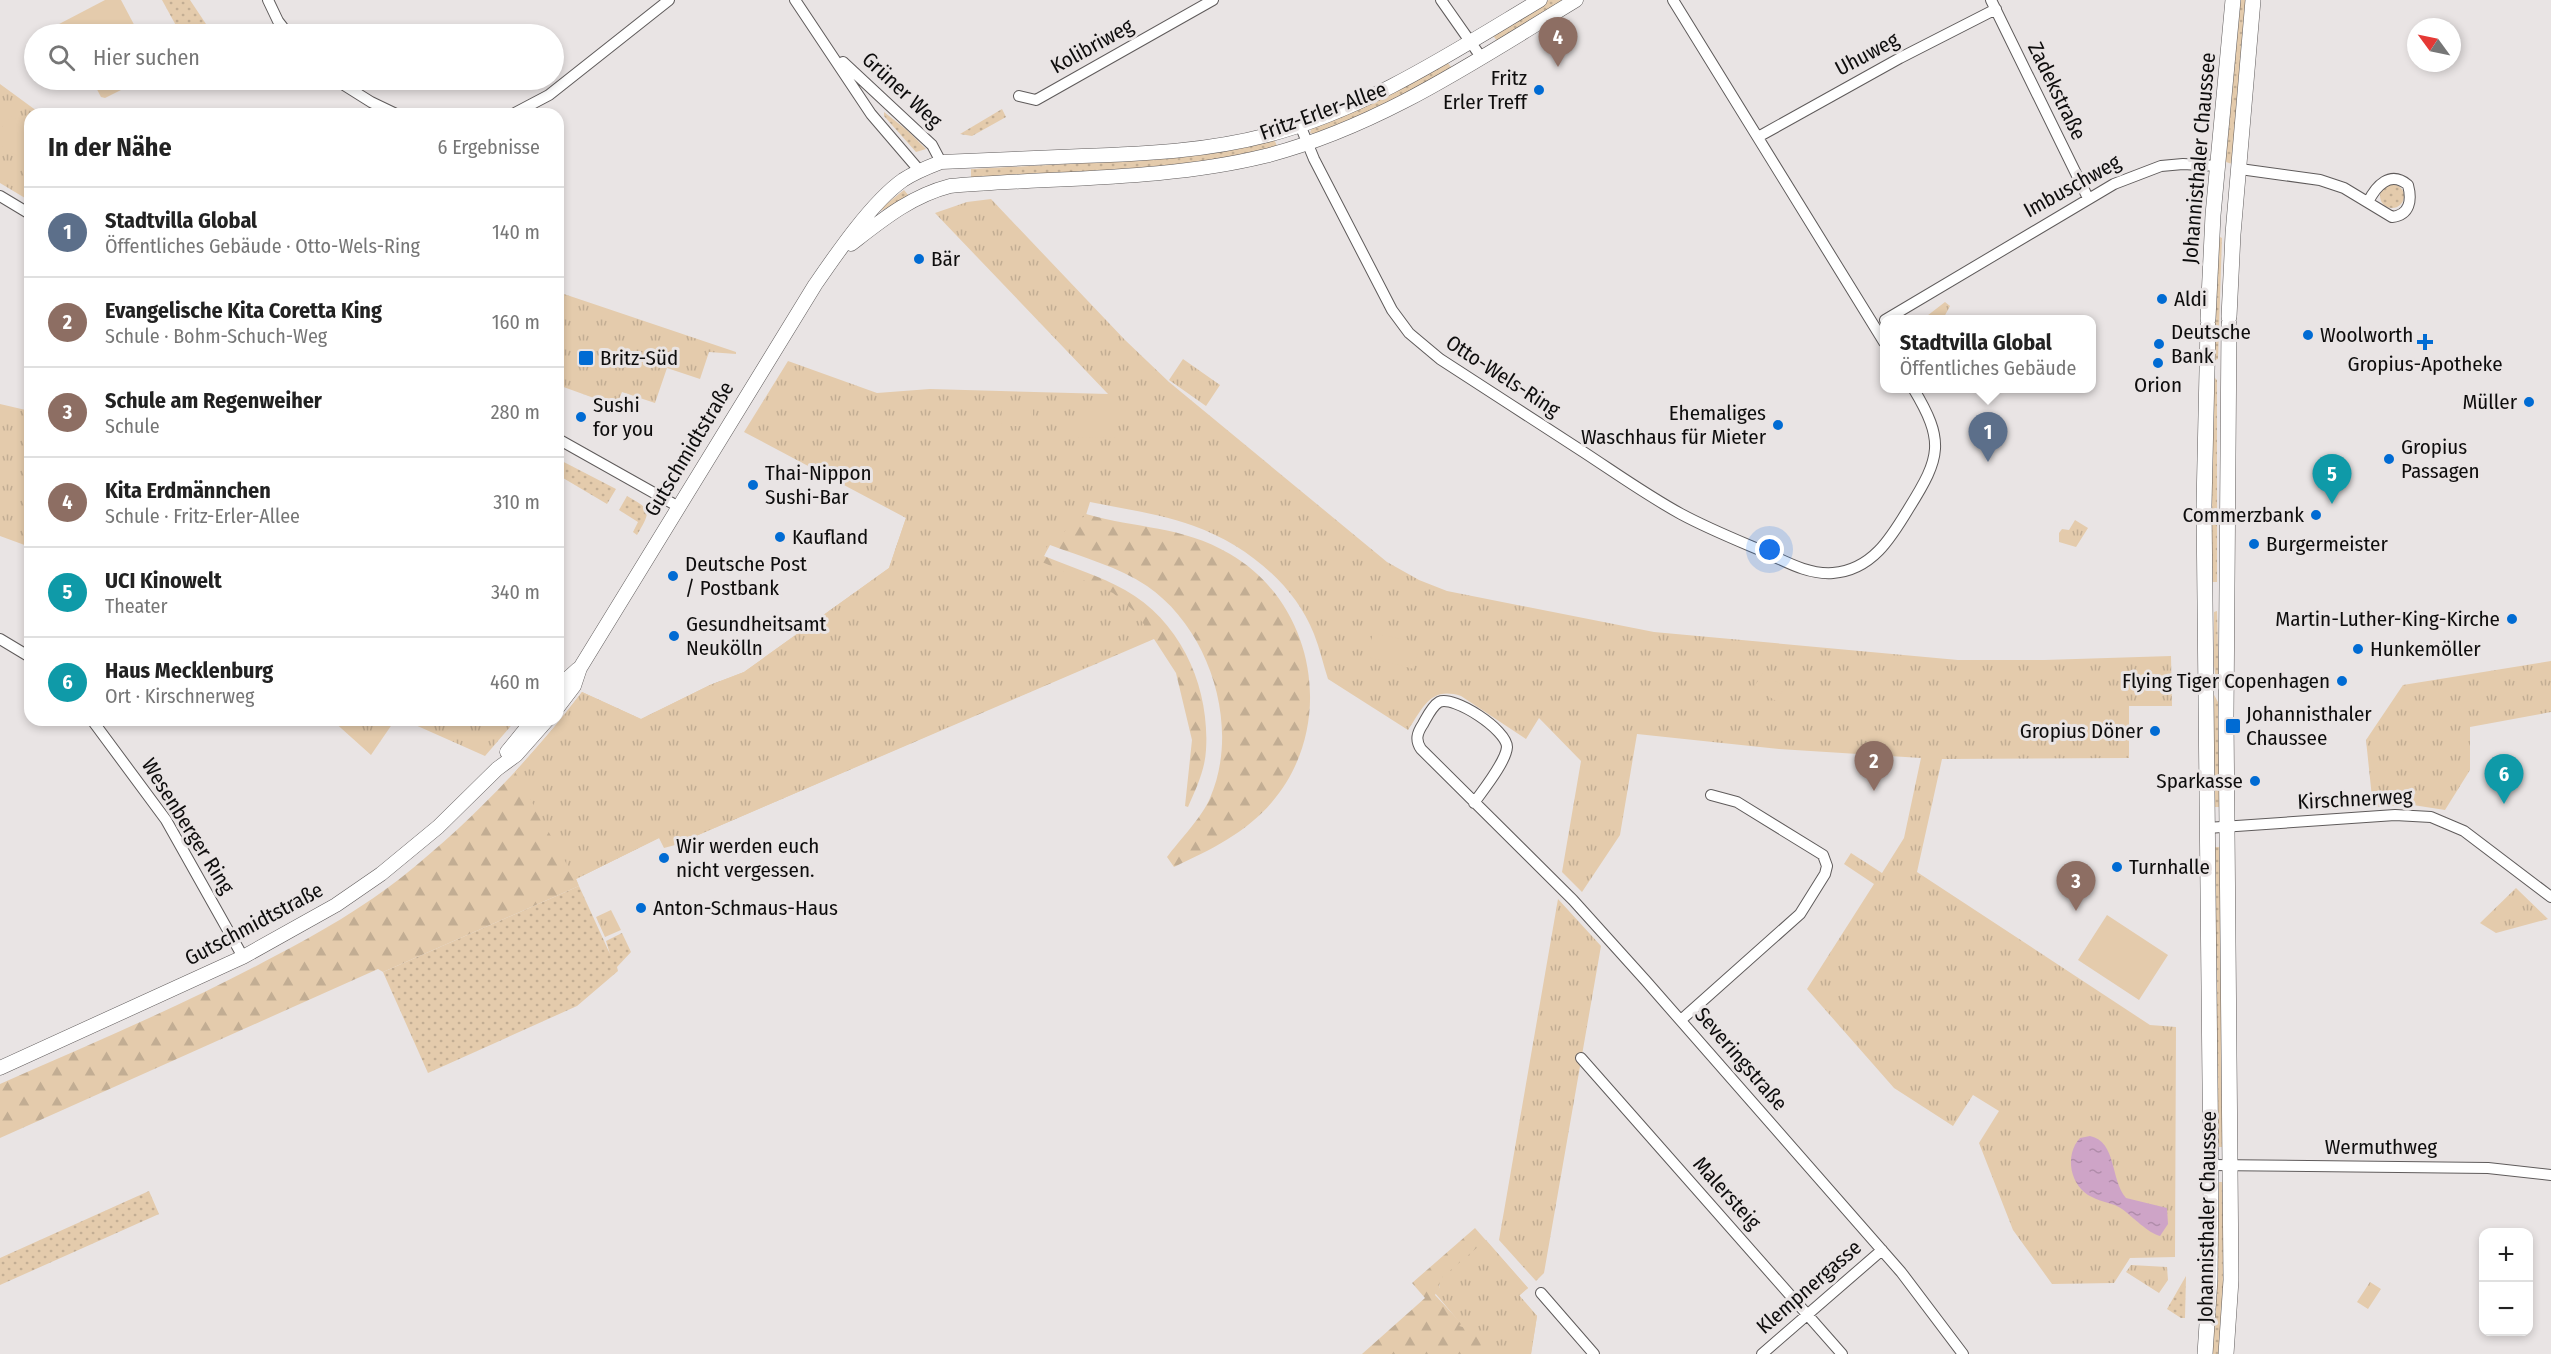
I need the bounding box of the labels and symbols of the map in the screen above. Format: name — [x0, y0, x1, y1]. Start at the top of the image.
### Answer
street label: Kolibriweg — [1046, 13, 1138, 79]
pin: 4 — [1538, 17, 1578, 67]
north arrow — [2407, 18, 2461, 72]
street label: Uhuweg — [1831, 26, 1903, 82]
street label: Zadekstraße — [2022, 38, 2092, 144]
street label: Grüner Weg — [857, 46, 947, 134]
street label: Johannisthaler Chaussee — [2177, 51, 2221, 265]
place label: Fritz Erler Treff — [1443, 65, 1529, 115]
street label: Fritz-Erler-Allee — [1256, 76, 1390, 146]
marker: Fritz Erler Treff — [1532, 83, 1546, 97]
street label: Imbuschweg — [2019, 149, 2125, 223]
place label: Bär — [931, 246, 961, 272]
marker: Bär — [912, 252, 926, 266]
place label: Aldi — [2174, 286, 2207, 312]
marker: Aldi — [2155, 292, 2169, 306]
place label: Deutsche Bank — [2171, 319, 2251, 369]
place label: Woolworth — [2320, 322, 2413, 348]
marker: Woolworth — [2301, 328, 2315, 342]
street label: Otto-Wels-Ring — [1441, 329, 1565, 423]
marker: Gropius-Apotheke — [2418, 335, 2432, 349]
marker: Deutsche Bank — [2152, 337, 2166, 351]
place label: Britz-Süd — [600, 345, 678, 371]
marker: Britz-Süd — [577, 349, 595, 367]
place label: Gropius-Apotheke — [2347, 351, 2503, 377]
marker: Orion — [2151, 356, 2165, 370]
place label: Orion — [2134, 372, 2182, 398]
street label: Gutschmidtstraße — [638, 377, 740, 521]
place label: Müller — [2462, 389, 2518, 415]
place label: Sushi for you — [593, 392, 654, 442]
marker: Müller — [2522, 395, 2536, 409]
place label: Ehemaliges Waschhaus für Mieter — [1581, 400, 1767, 450]
marker: Sushi for you — [574, 410, 588, 424]
pin: 1 — [1968, 412, 2008, 462]
marker: Ehemaliges Waschhaus für Mieter — [1771, 418, 1785, 432]
place label: Gropius Passagen — [2401, 434, 2480, 484]
marker: Gropius Passagen — [2382, 452, 2396, 466]
pin: 5 — [2312, 454, 2352, 504]
place label: Thai-Nippon Sushi-Bar — [765, 460, 872, 510]
marker: Thai-Nippon Sushi-Bar — [746, 478, 760, 492]
place label: Commerzbank — [2182, 502, 2304, 528]
marker: Commerzbank — [2309, 508, 2323, 522]
place label: Kaufland — [792, 524, 868, 550]
marker: Kaufland — [773, 530, 787, 544]
place label: Burgermeister — [2266, 531, 2388, 557]
your location — [1755, 535, 1784, 564]
marker: Burgermeister — [2247, 537, 2261, 551]
place label: Deutsche Post / Postbank — [685, 551, 807, 601]
marker: Deutsche Post / Postbank — [666, 569, 680, 583]
place label: Martin-Luther-King-Kirche — [2275, 606, 2500, 632]
place label: Gesundheitsamt Neukölln — [686, 611, 827, 661]
marker: Martin-Luther-King-Kirche — [2505, 612, 2519, 626]
marker: Gesundheitsamt Neukölln — [667, 629, 681, 643]
place label: Hunkemöller — [2370, 636, 2481, 662]
marker: Hunkemöller — [2351, 642, 2365, 656]
place label: Flying Tiger Copenhagen — [2122, 668, 2330, 694]
marker: Flying Tiger Copenhagen — [2335, 674, 2349, 688]
place label: Johannisthaler Chaussee — [2246, 701, 2372, 751]
marker: Johannisthaler Chaussee — [2224, 717, 2242, 735]
place label: Gropius Döner — [2020, 718, 2144, 744]
marker: Gropius Döner — [2148, 724, 2162, 738]
pin: 2 — [1854, 742, 1894, 791]
street label: Wesenberger Ring — [136, 753, 240, 899]
pin: 6 — [2484, 754, 2524, 804]
place label: Sparkasse — [2156, 768, 2243, 794]
marker: Sparkasse — [2248, 774, 2262, 788]
street label: Kirschnerweg — [2297, 783, 2413, 815]
place label: Wir werden euch nicht vergessen. — [676, 833, 819, 883]
marker: Wir werden euch nicht vergessen. — [657, 851, 671, 865]
place label: Turnhalle — [2129, 854, 2210, 880]
marker: Turnhalle — [2110, 860, 2124, 874]
pin: 3 — [2056, 862, 2096, 911]
street label: Gutschmidtstraße — [180, 877, 328, 971]
place label: Anton-Schmaus-Haus — [653, 895, 838, 921]
marker: Anton-Schmaus-Haus — [634, 901, 648, 915]
street label: Severingstraße — [1689, 1002, 1793, 1116]
street label: Johannisthaler Chaussee — [2192, 1111, 2222, 1323]
street label: Wermuthweg — [2325, 1134, 2437, 1160]
street label: Malersteig — [1688, 1151, 1766, 1235]
street label: Klempnergasse — [1751, 1234, 1867, 1340]

